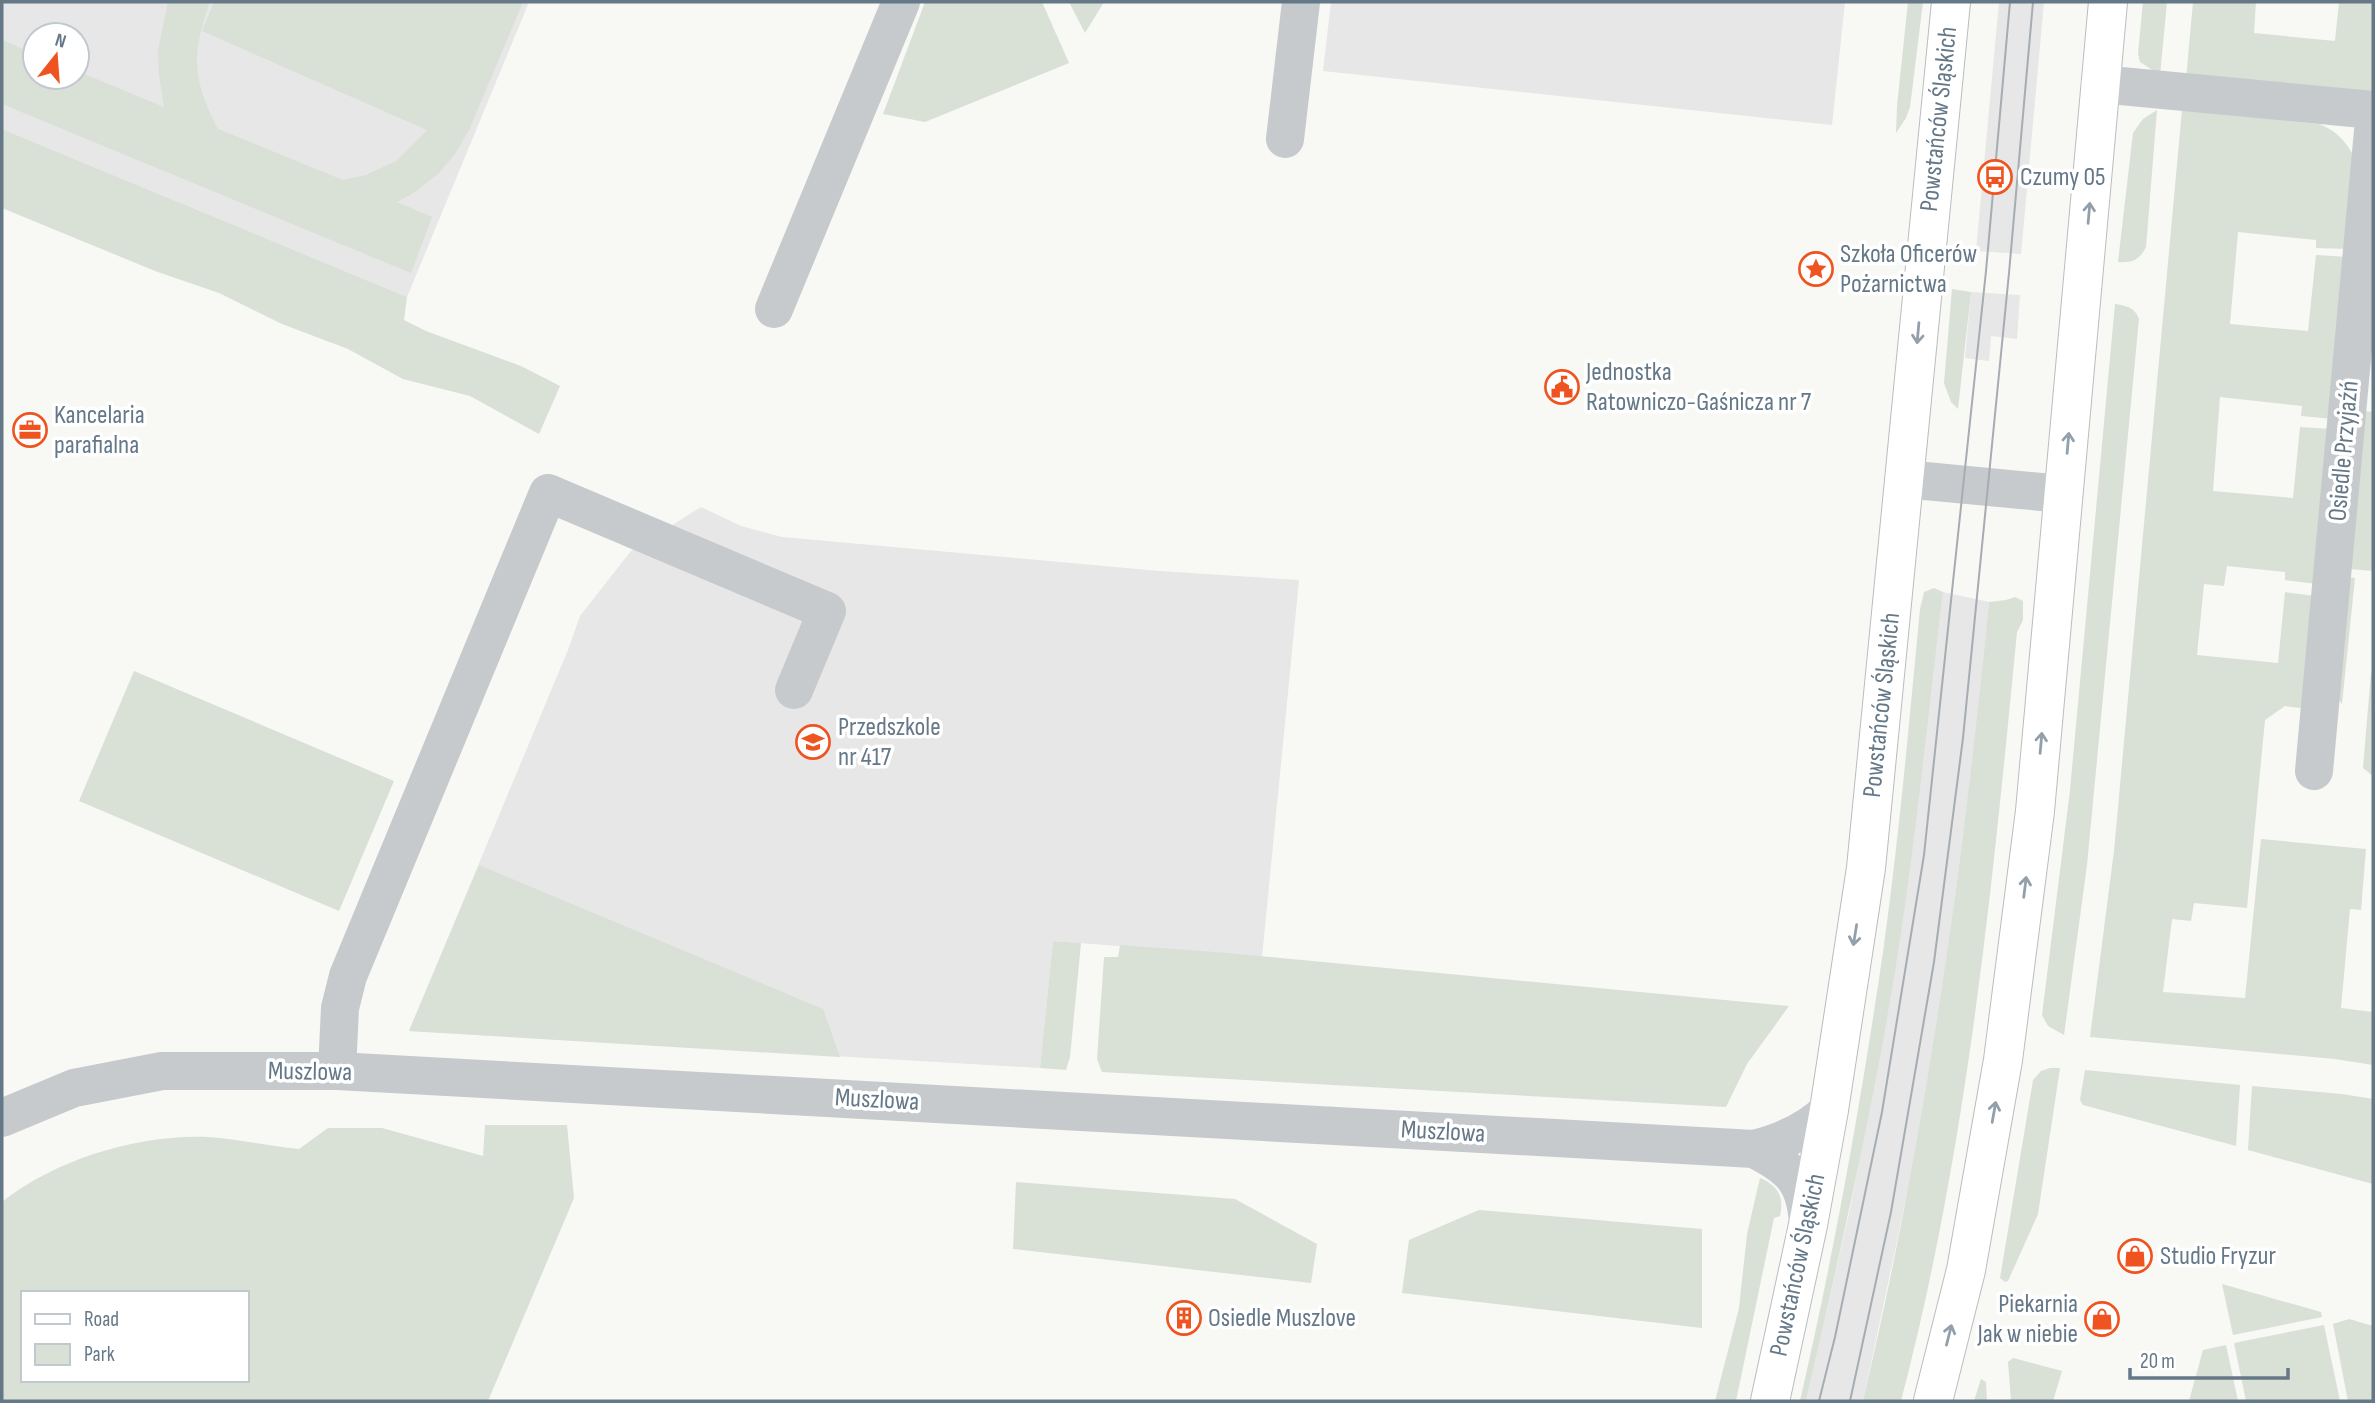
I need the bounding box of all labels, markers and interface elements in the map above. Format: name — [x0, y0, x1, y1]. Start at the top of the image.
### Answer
north arrow — [21, 21, 91, 91]
street label: Powstańców Śląskich — [1914, 25, 1964, 213]
text: N — [52, 29, 69, 54]
bus stop icon: Czumy 05 — [1976, 158, 2014, 196]
place label: Czumy 05 — [2020, 162, 2106, 193]
one-way arrow — [2083, 202, 2096, 224]
place label: Szkoła Oficerów Pożarnictwa — [1840, 239, 1977, 300]
place icon: Szkoła Oficerów Pożarnictwa — [1797, 250, 1835, 288]
one-way arrow — [1911, 321, 1924, 344]
place label: Jednostka Ratowniczo-Gaśnicza nr 7 — [1585, 357, 1812, 418]
public building icon: Jednostka Ratowniczo-Gaśnicza nr 7 — [1543, 368, 1581, 406]
street label: Osiedle Przyjaźń — [2322, 380, 2366, 522]
place label: Kancelaria parafialna — [54, 400, 145, 461]
office icon: Kancelaria parafialna — [11, 411, 49, 449]
one-way arrow — [2062, 432, 2075, 455]
street label: Powstańców Śląskich — [1857, 611, 1907, 799]
place label: Przedszkole nr 417 — [838, 712, 941, 773]
school or university icon: Przedszkole nr 417 — [794, 723, 832, 761]
one-way arrow — [2035, 732, 2048, 755]
one-way arrow — [2019, 876, 2032, 899]
one-way arrow — [1849, 923, 1862, 946]
street label: Muszlowa — [268, 1056, 352, 1088]
street label: Muszlowa — [834, 1082, 920, 1118]
one-way arrow — [1988, 1101, 2001, 1124]
street label: Muszlowa — [1400, 1114, 1486, 1150]
street label: Powstańców Śląskich — [1764, 1171, 1832, 1359]
shop icon: Studio Fryzur — [2116, 1237, 2154, 1275]
place label: Studio Fryzur — [2160, 1241, 2276, 1272]
place label: Piekarnia Jak w niebie — [1976, 1289, 2078, 1350]
legend — [21, 1291, 248, 1382]
building icon: Osiedle Muszlove — [1165, 1299, 1203, 1337]
shop icon: Piekarnia Jak w niebie — [2083, 1300, 2121, 1338]
place label: Osiedle Muszlove — [1208, 1303, 1356, 1334]
text: Road — [84, 1307, 119, 1332]
one-way arrow — [1943, 1324, 1956, 1347]
scale bar — [2130, 1336, 2288, 1380]
text: Park — [84, 1342, 115, 1367]
text: 20 m — [2140, 1349, 2175, 1374]

